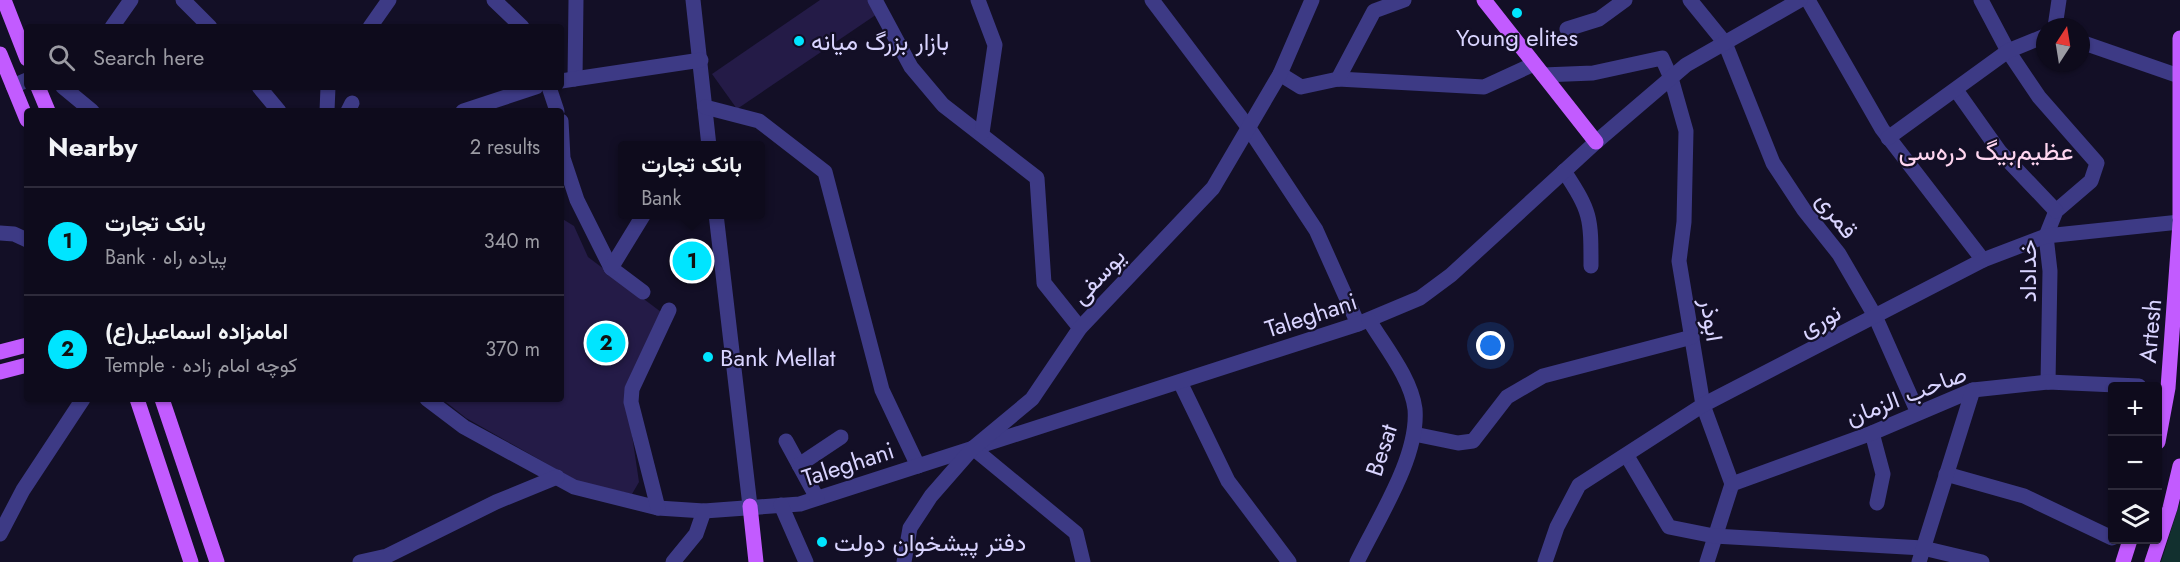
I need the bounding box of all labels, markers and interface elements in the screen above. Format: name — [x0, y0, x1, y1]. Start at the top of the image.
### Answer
marker: Young elites — [1510, 6, 1524, 20]
north arrow — [2036, 18, 2090, 72]
place label: Young elites — [1456, 20, 1578, 55]
search box — [24, 24, 564, 90]
place label: بازار بزرگ میانه — [811, 24, 949, 59]
marker: بازار بزرگ میانه — [792, 34, 806, 48]
icon: search — [45, 41, 78, 74]
text: Search here — [93, 41, 204, 73]
text: Nearby — [48, 128, 137, 166]
district label: عظیم‌بیگ دره‌سی — [1898, 132, 2074, 170]
text: 2 results — [470, 133, 540, 162]
popup — [618, 141, 765, 219]
text: بانک تجارت — [641, 148, 742, 180]
text: Bank — [641, 184, 681, 213]
street label: قمری — [1808, 184, 1866, 246]
text: بانک تجارت — [105, 207, 206, 239]
text: 1 — [62, 227, 73, 256]
text: 340 m — [484, 227, 540, 256]
pin: 1 — [672, 238, 712, 284]
street label: یوسفی — [1063, 240, 1133, 312]
street label: خداداد — [2010, 240, 2045, 302]
text: Bank · پیاده راه — [105, 243, 227, 272]
street label: Taleghani — [1260, 284, 1362, 346]
street label: ابوذر — [1691, 295, 1733, 344]
street label: نوری — [1793, 295, 1847, 345]
street label: Artesh — [2130, 297, 2170, 365]
text: امامزاده اسماعیل(ع) — [105, 315, 288, 347]
pin: 2 — [586, 320, 626, 366]
your location — [1476, 331, 1505, 360]
text: 2 — [61, 335, 74, 364]
text: 370 m — [485, 335, 540, 364]
place label: Bank Mellat — [720, 340, 836, 375]
marker: Bank Mellat — [701, 350, 715, 364]
text: Temple · کوچه امام زاده — [105, 351, 297, 380]
street label: صاحب الزمان — [1840, 356, 1972, 434]
map controls — [2108, 382, 2162, 544]
button: + — [2108, 382, 2162, 436]
street label: Besat — [1356, 419, 1406, 480]
street label: Taleghani — [797, 433, 899, 495]
button: − — [2108, 436, 2162, 490]
button: layers — [2108, 490, 2162, 544]
place label: دفتر پیشخوان دولت — [834, 525, 1026, 560]
marker: دفتر پیشخوان دولت — [815, 535, 829, 549]

